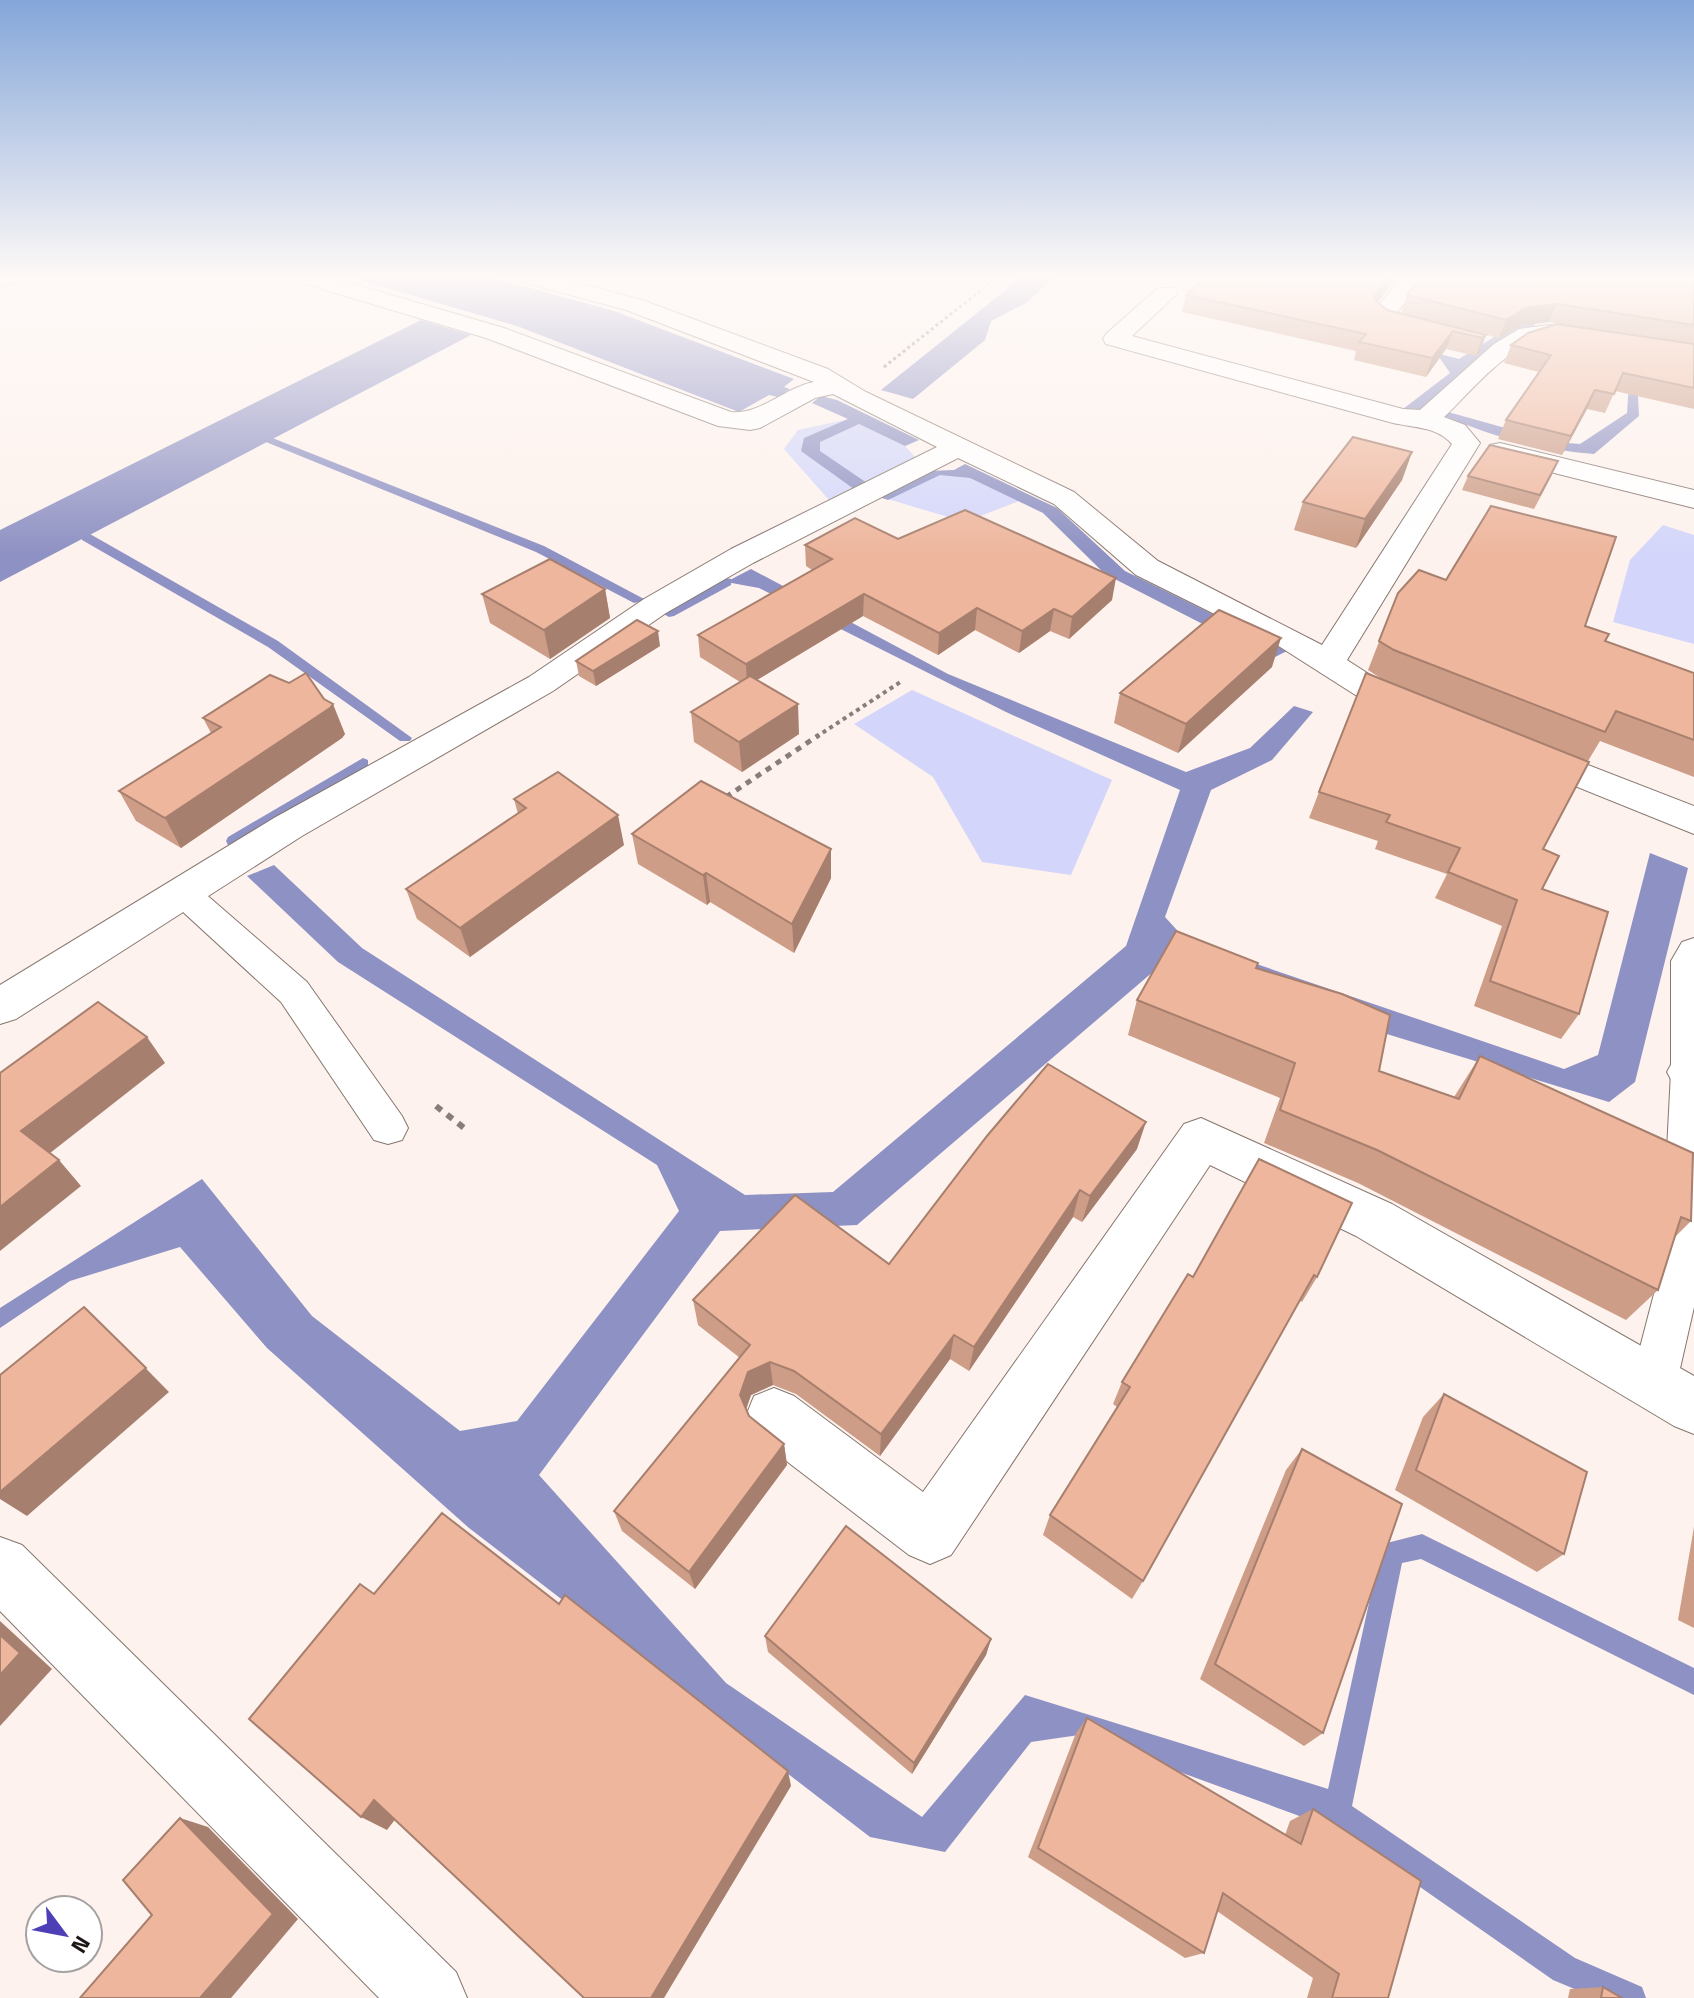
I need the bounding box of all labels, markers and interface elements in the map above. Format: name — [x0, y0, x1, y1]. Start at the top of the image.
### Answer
north arrow — [24, 1894, 104, 1974]
text: N — [63, 1929, 99, 1960]

